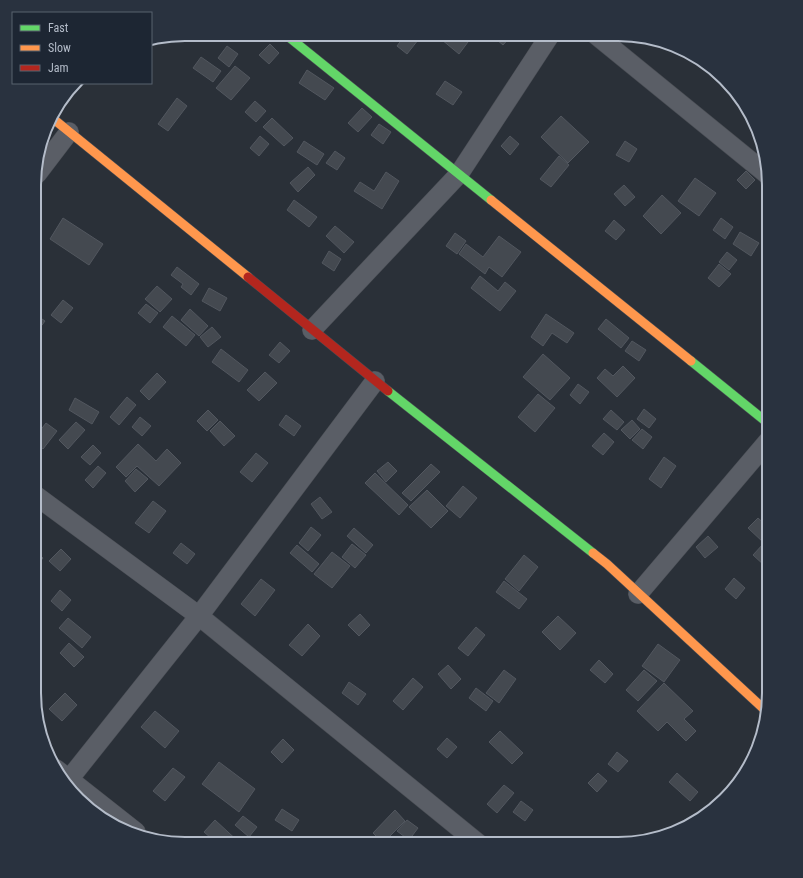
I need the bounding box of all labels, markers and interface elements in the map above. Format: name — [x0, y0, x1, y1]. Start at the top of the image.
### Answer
legend — [12, 12, 152, 84]
text: Fast — [48, 21, 69, 35]
text: Slow — [48, 41, 71, 55]
text: Jam — [48, 61, 69, 75]

